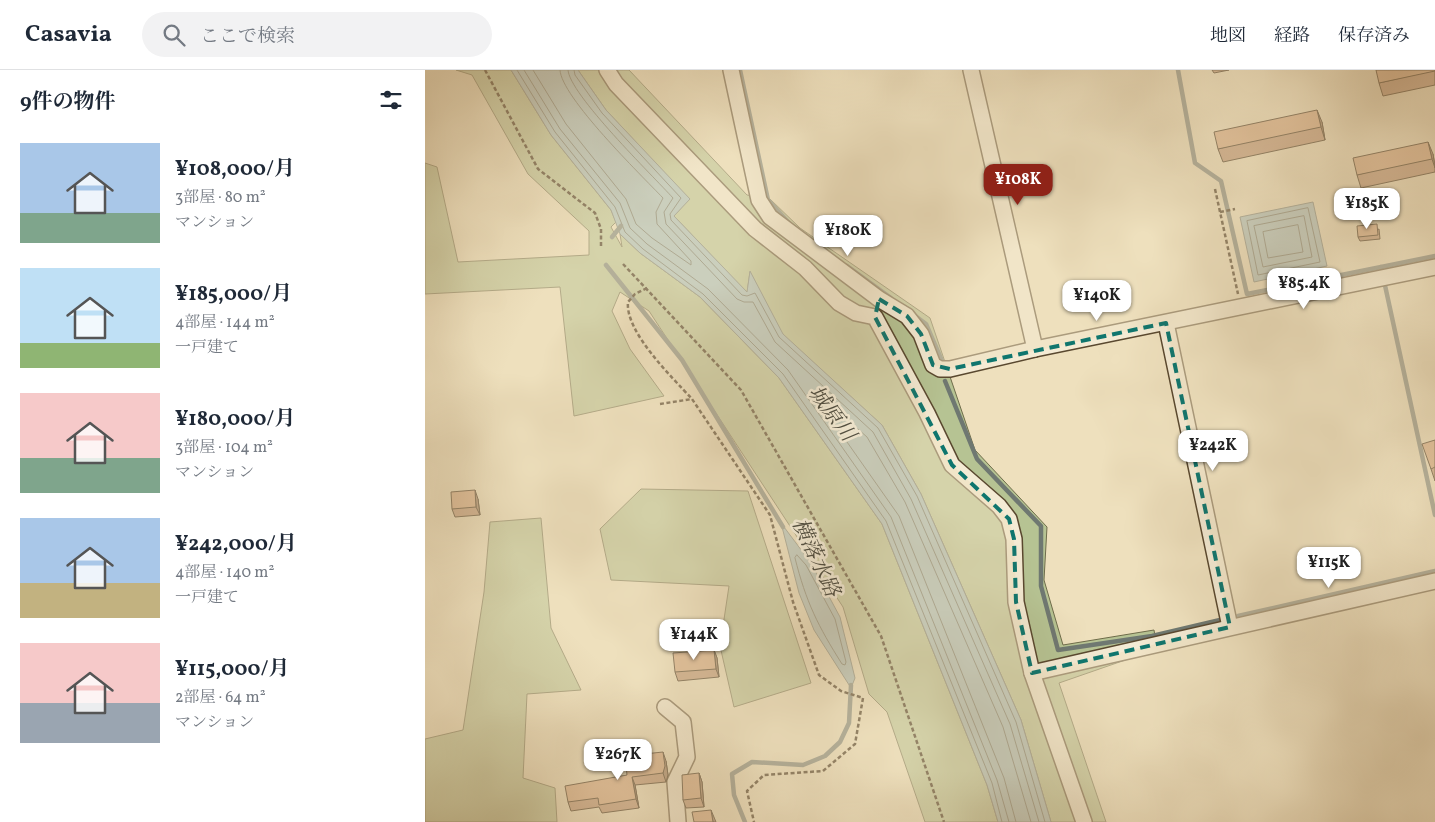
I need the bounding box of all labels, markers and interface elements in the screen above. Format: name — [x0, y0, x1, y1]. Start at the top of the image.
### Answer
search box — [142, 12, 492, 57]
text: Casavia — [25, 18, 112, 52]
icon: search — [160, 21, 188, 49]
text: ここで検索 — [200, 24, 295, 50]
text: 地図 — [1210, 24, 1246, 49]
text: 経路 — [1274, 24, 1310, 49]
text: 保存済み — [1338, 24, 1410, 49]
icon: filters — [377, 86, 405, 114]
text: 9件の物件 — [20, 88, 116, 117]
text: ¥108,000/月 — [175, 155, 295, 184]
icon: home — [60, 163, 120, 223]
pin: ¥108K — [983, 164, 1053, 206]
text: ¥108K — [995, 169, 1041, 191]
text: 3部屋 · 80 m² — [175, 187, 266, 209]
pin: ¥185K — [1332, 188, 1402, 230]
text: ¥185K — [1345, 193, 1389, 215]
text: マンション — [175, 212, 254, 234]
pin: ¥180K — [813, 214, 883, 257]
text: ¥180K — [825, 220, 871, 242]
pin: ¥85.4K — [1263, 268, 1345, 310]
text: ¥85.4K — [1278, 273, 1330, 295]
text: ¥185,000/月 — [175, 280, 292, 309]
pin: ¥140K — [1062, 280, 1132, 322]
text: ¥140K — [1073, 285, 1121, 307]
icon: home — [60, 288, 120, 348]
text: 4部屋 · 144 m² — [175, 312, 275, 334]
text: 一戸建て — [175, 337, 239, 359]
water label: 城原川 — [800, 380, 863, 449]
text: ¥180,000/月 — [175, 405, 295, 434]
icon: home — [60, 413, 120, 473]
pin: ¥242K — [1178, 430, 1248, 472]
text: ¥242K — [1189, 435, 1237, 457]
text: 3部屋 · 104 m² — [175, 437, 273, 459]
text: マンション — [175, 462, 254, 484]
water label: 横落水路 — [784, 514, 847, 604]
text: ¥242,000/月 — [175, 530, 297, 559]
icon: home — [60, 538, 120, 598]
pin: ¥115K — [1294, 546, 1364, 589]
text: ¥115K — [1308, 552, 1350, 574]
text: 4部屋 · 140 m² — [175, 562, 274, 584]
text: 一戸建て — [175, 587, 239, 609]
pin: ¥144K — [659, 618, 729, 661]
text: ¥144K — [670, 624, 718, 646]
text: ¥115,000/月 — [175, 655, 290, 684]
icon: home — [60, 663, 120, 723]
text: 2部屋 · 64 m² — [175, 687, 266, 709]
text: マンション — [175, 712, 254, 734]
pin: ¥267K — [583, 738, 653, 781]
text: ¥267K — [595, 744, 641, 766]

